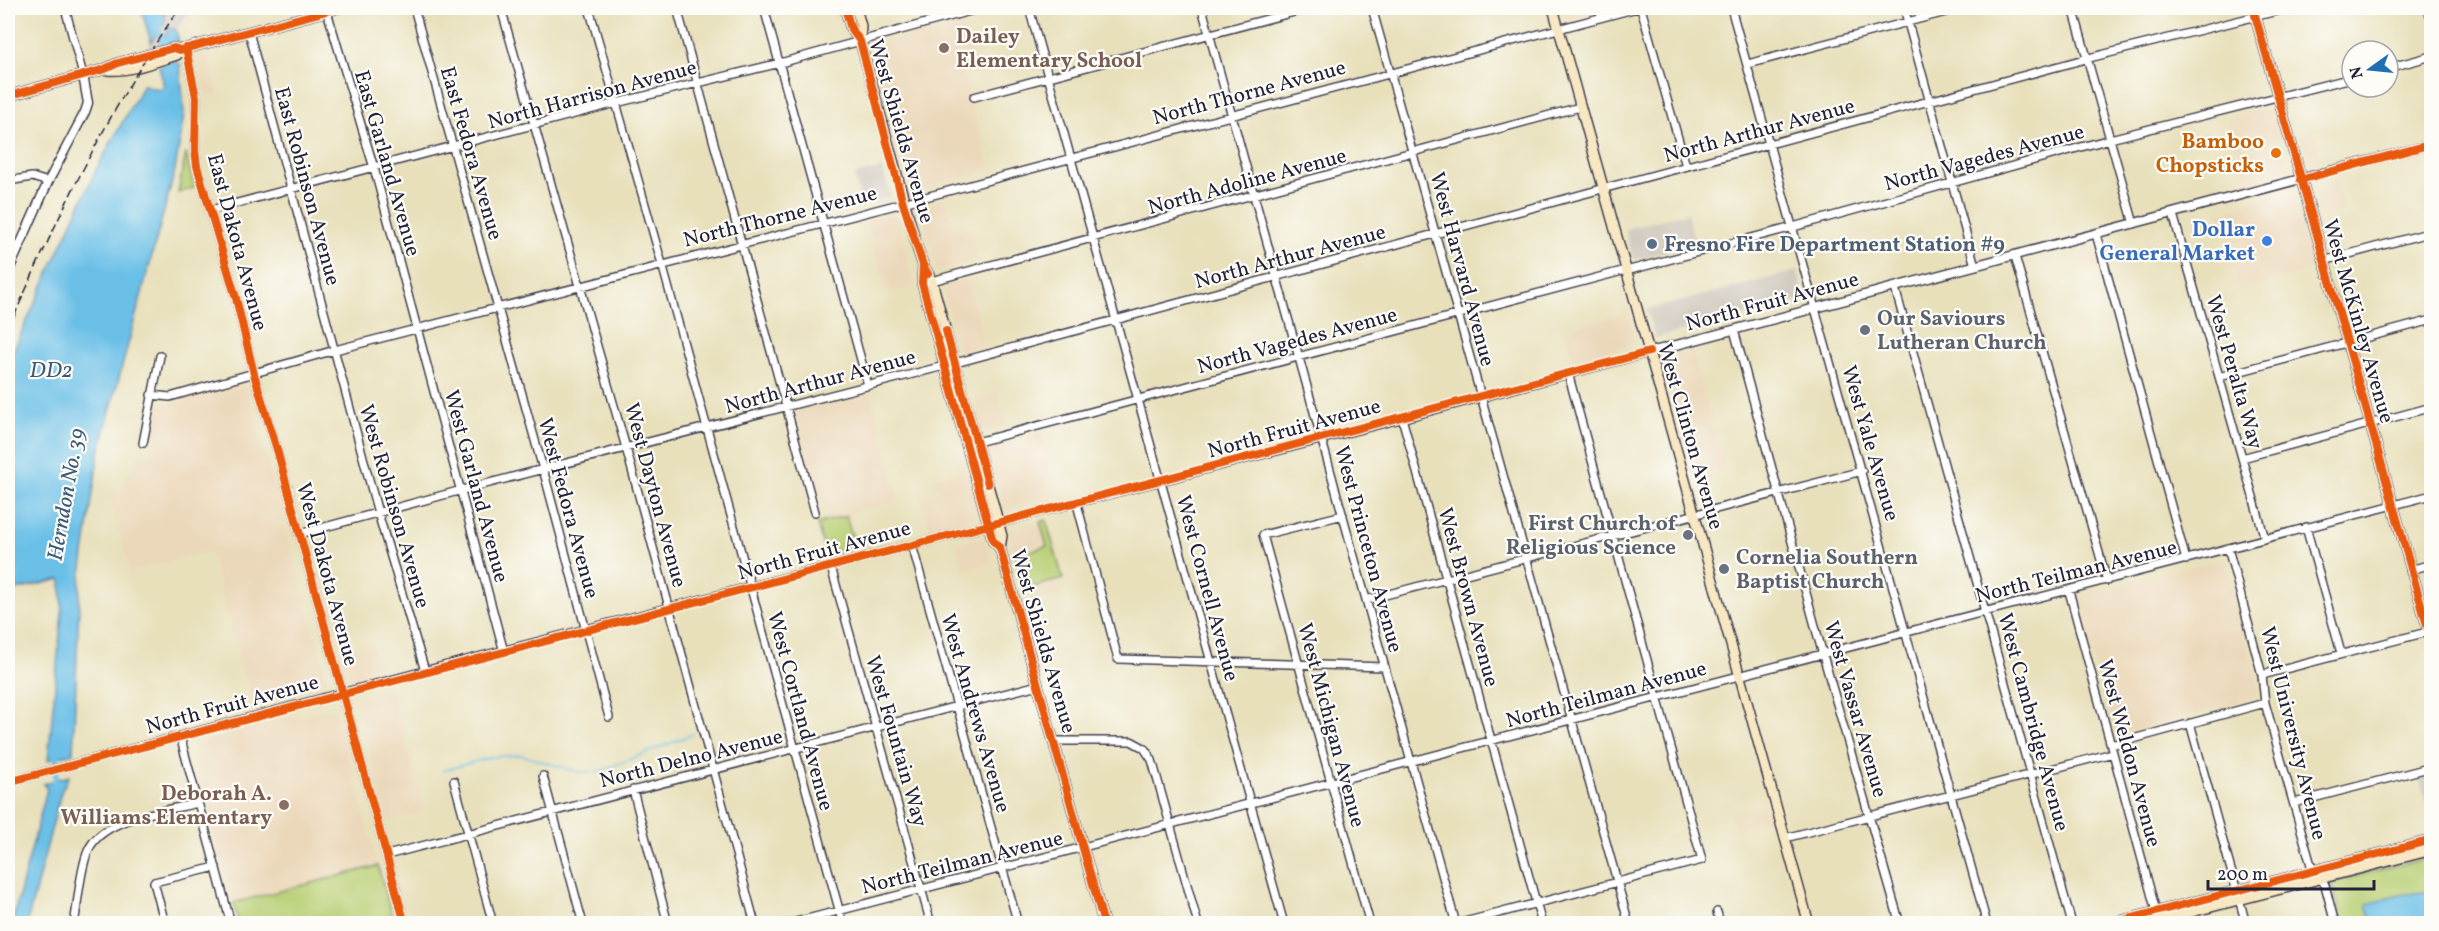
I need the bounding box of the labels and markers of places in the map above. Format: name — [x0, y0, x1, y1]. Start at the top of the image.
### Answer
place label: Dailey Elementary School — [956, 23, 1142, 76]
marker: Dailey Elementary School — [937, 41, 951, 55]
place label: Bamboo Chopsticks — [2156, 128, 2264, 181]
marker: Bamboo Chopsticks — [2269, 146, 2283, 160]
place label: Dollar General Market — [2099, 216, 2255, 269]
place label: Fresno Fire Department Station #9 — [1664, 231, 2005, 260]
marker: Dollar General Market — [2260, 234, 2274, 248]
marker: Fresno Fire Department Station #9 — [1645, 237, 1659, 251]
place label: Our Saviours Lutheran Church — [1877, 305, 2047, 358]
marker: Our Saviours Lutheran Church — [1858, 323, 1872, 337]
place label: First Church of Religious Science — [1506, 510, 1678, 563]
marker: First Church of Religious Science — [1681, 528, 1695, 542]
place label: Cornelia Southern Baptist Church — [1736, 544, 1918, 597]
marker: Cornelia Southern Baptist Church — [1717, 562, 1731, 576]
place label: Deborah A. Williams Elementary — [60, 780, 272, 833]
marker: Deborah A. Williams Elementary — [277, 798, 291, 812]

